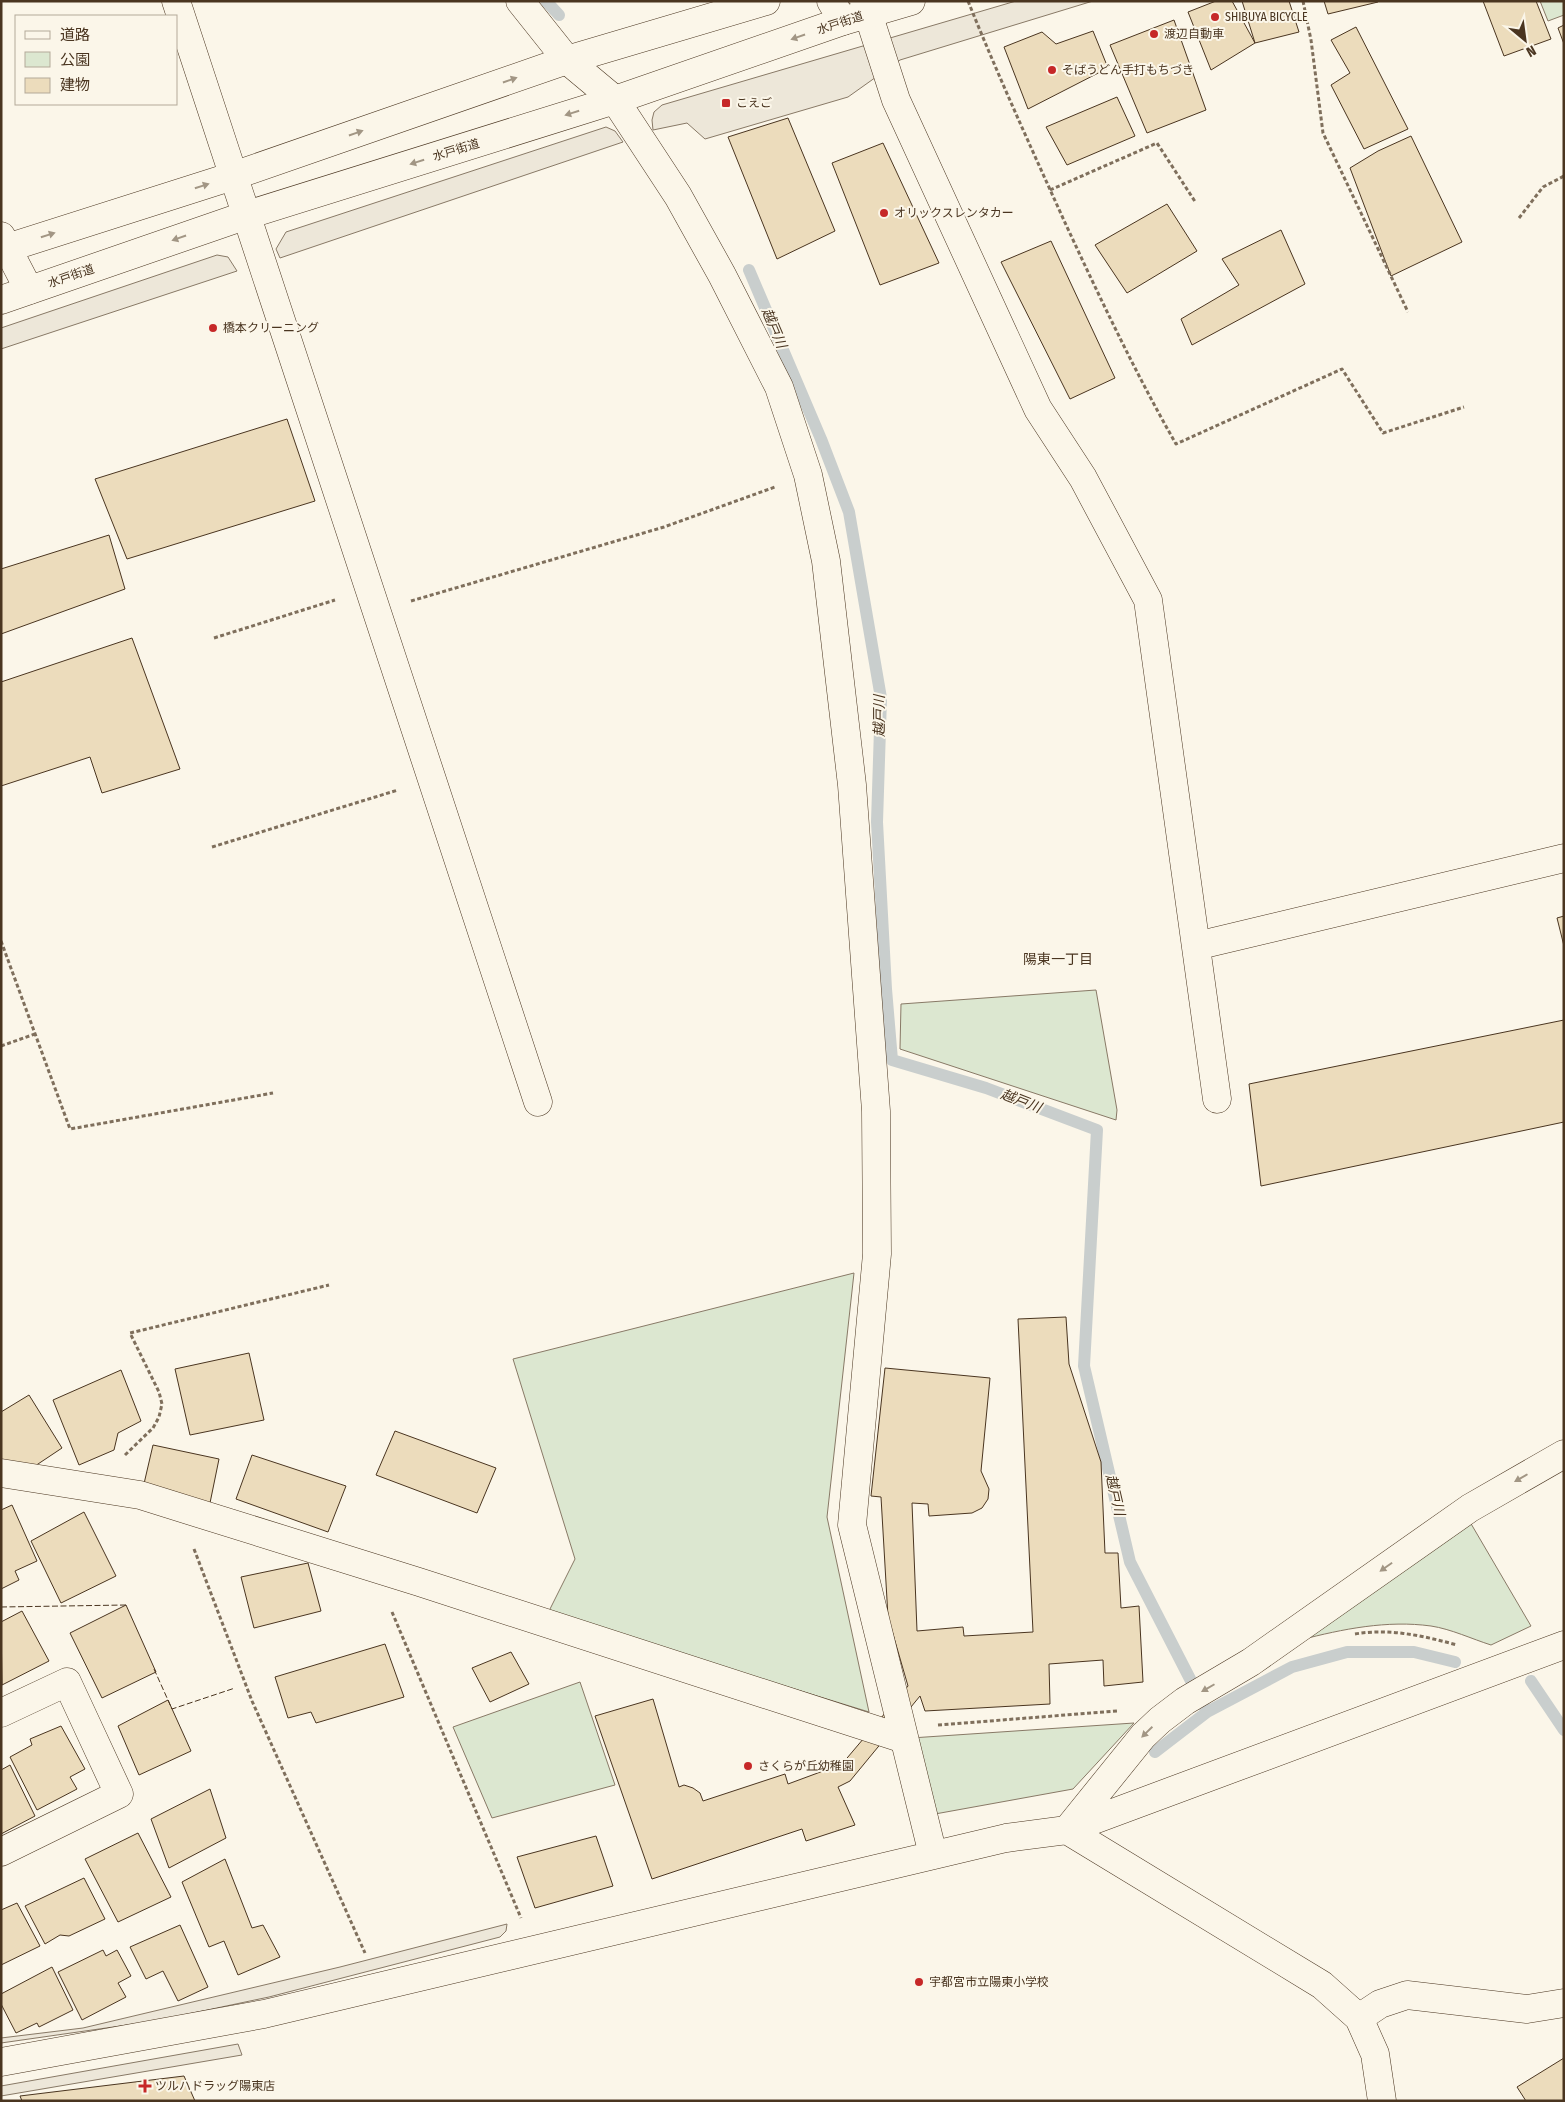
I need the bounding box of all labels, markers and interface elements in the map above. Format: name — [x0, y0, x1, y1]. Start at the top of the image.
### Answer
street label: 水戸街道 — [815, 9, 865, 37]
place label: SHIBUYA BICYCLE — [1225, 10, 1308, 24]
marker: SHIBUYA BICYCLE — [1209, 11, 1221, 23]
legend — [15, 15, 178, 105]
north arrow — [1500, 15, 1550, 65]
text: 道路 — [60, 26, 90, 44]
place label: 渡辺自動車 — [1164, 27, 1224, 41]
marker: 渡辺自動車 — [1148, 28, 1160, 40]
one-way arrow — [790, 34, 805, 41]
text: N — [1523, 41, 1539, 60]
text: 公園 — [60, 51, 90, 69]
place label: そばうどん手打もちづき — [1062, 63, 1194, 77]
marker: そばうどん手打もちづき — [1046, 64, 1058, 76]
text: 建物 — [60, 76, 90, 94]
one-way arrow — [502, 76, 517, 83]
place label: こえご — [736, 96, 772, 110]
marker: こえご — [720, 97, 732, 109]
one-way arrow — [565, 110, 580, 118]
one-way arrow — [349, 129, 364, 137]
street label: 水戸街道 — [431, 136, 481, 164]
one-way arrow — [410, 158, 425, 166]
one-way arrow — [195, 181, 210, 189]
place label: オリックスレンタカー — [894, 206, 1014, 220]
marker: オリックスレンタカー — [878, 207, 890, 219]
one-way arrow — [40, 231, 55, 239]
one-way arrow — [172, 235, 187, 242]
street label: 水戸街道 — [46, 262, 96, 290]
water label: 越戸川 — [758, 305, 791, 352]
place label: 橋本クリーニング — [223, 321, 319, 335]
marker: 橋本クリーニング — [207, 322, 219, 334]
water label: 越戸川 — [871, 693, 888, 737]
district label: 陽東一丁目 — [1023, 951, 1093, 968]
water label: 越戸川 — [998, 1086, 1046, 1117]
water label: 越戸川 — [1102, 1473, 1128, 1519]
one-way arrow — [1515, 1474, 1528, 1483]
one-way arrow — [1379, 1562, 1393, 1572]
one-way arrow — [1201, 1683, 1214, 1692]
one-way arrow — [1141, 1726, 1153, 1738]
place label: さくらが丘幼稚園 — [758, 1759, 854, 1773]
marker: さくらが丘幼稚園 — [742, 1760, 754, 1772]
place label: 宇都宮市立陽東小学校 — [929, 1975, 1049, 1989]
marker: 宇都宮市立陽東小学校 — [913, 1976, 925, 1988]
place label: ツルハドラッグ陽東店 — [155, 2079, 275, 2093]
marker: ツルハドラッグ陽東店 — [139, 2080, 151, 2092]

